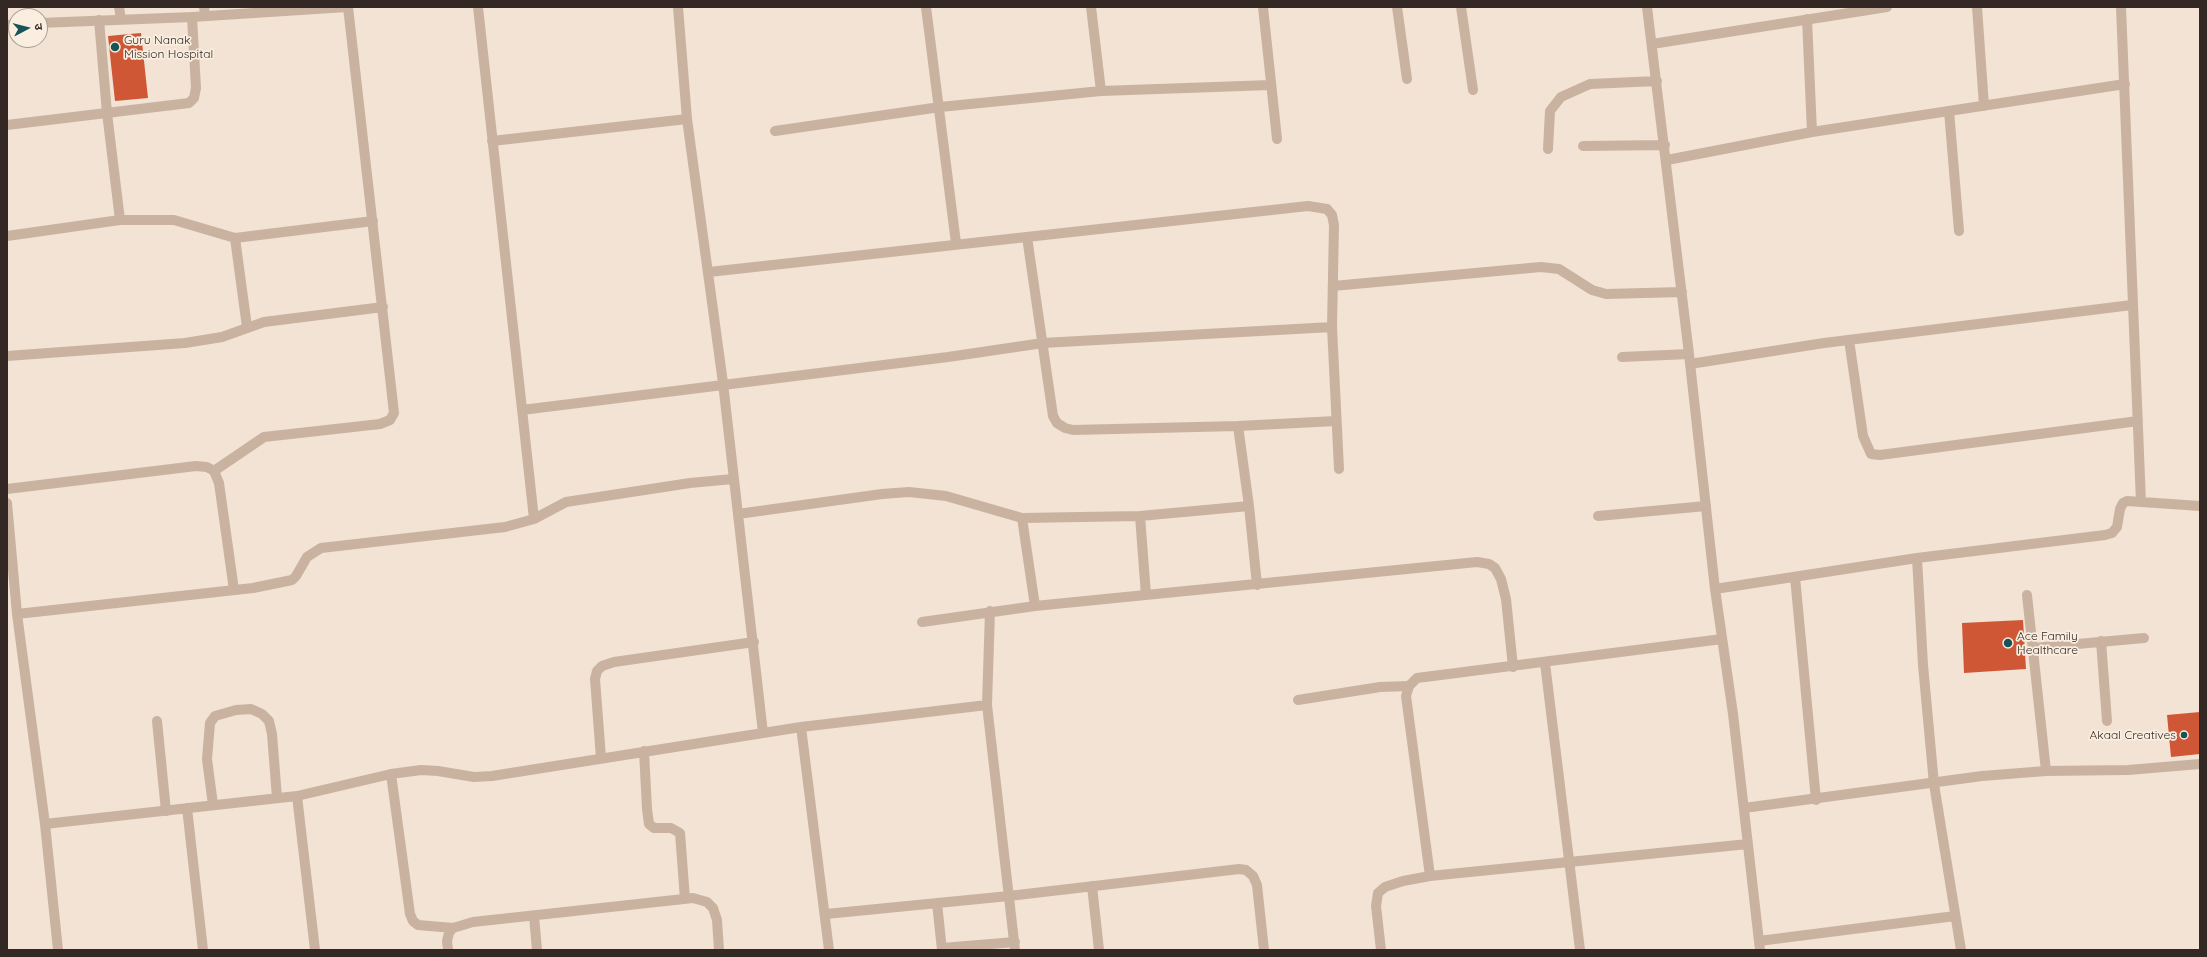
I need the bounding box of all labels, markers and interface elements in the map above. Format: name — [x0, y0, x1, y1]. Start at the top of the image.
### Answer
north arrow — [8, 8, 48, 48]
text: उ — [32, 23, 46, 31]
place label: Guru Nanak Mission Hospital — [124, 33, 213, 61]
marker: Guru Nanak Mission Hospital — [109, 41, 121, 53]
place label: Ace Family Healthcare — [2017, 629, 2078, 657]
marker: Ace Family Healthcare — [2002, 637, 2014, 649]
place label: Akaal Creatives — [2090, 728, 2176, 742]
marker: Akaal Creatives — [2179, 730, 2189, 740]

